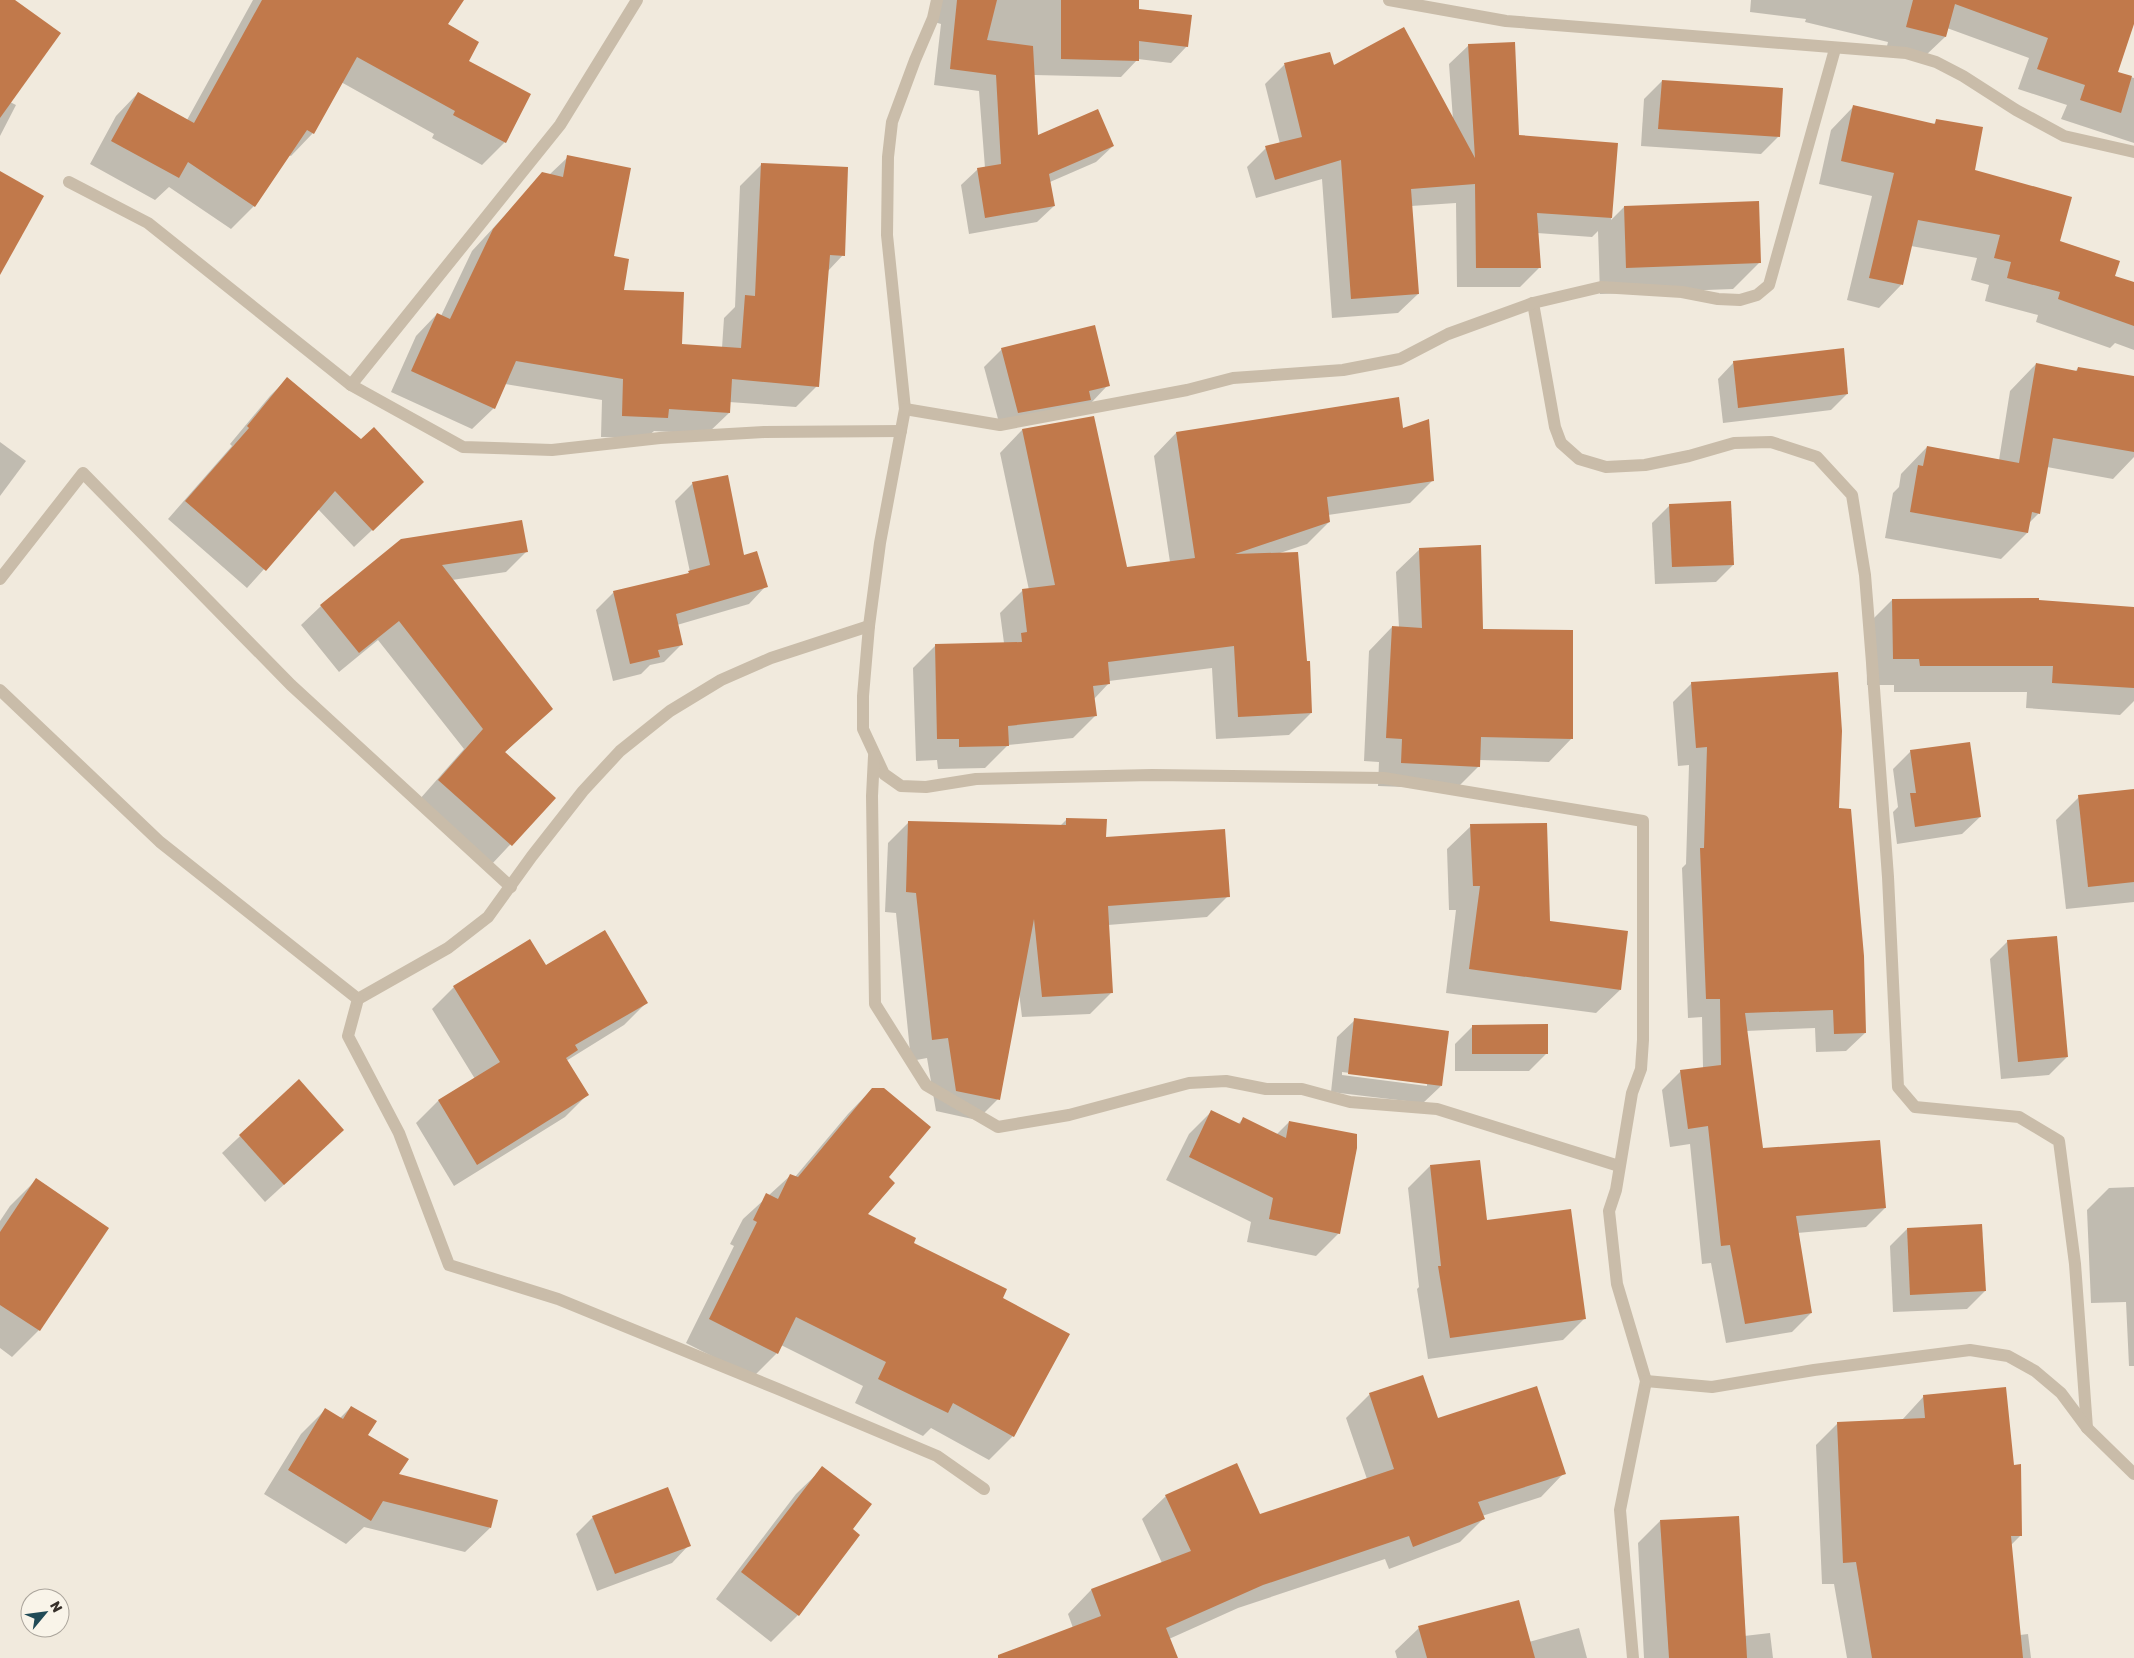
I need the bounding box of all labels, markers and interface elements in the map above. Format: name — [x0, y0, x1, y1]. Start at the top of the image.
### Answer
north arrow — [20, 1588, 70, 1638]
text: N — [46, 1598, 66, 1615]

